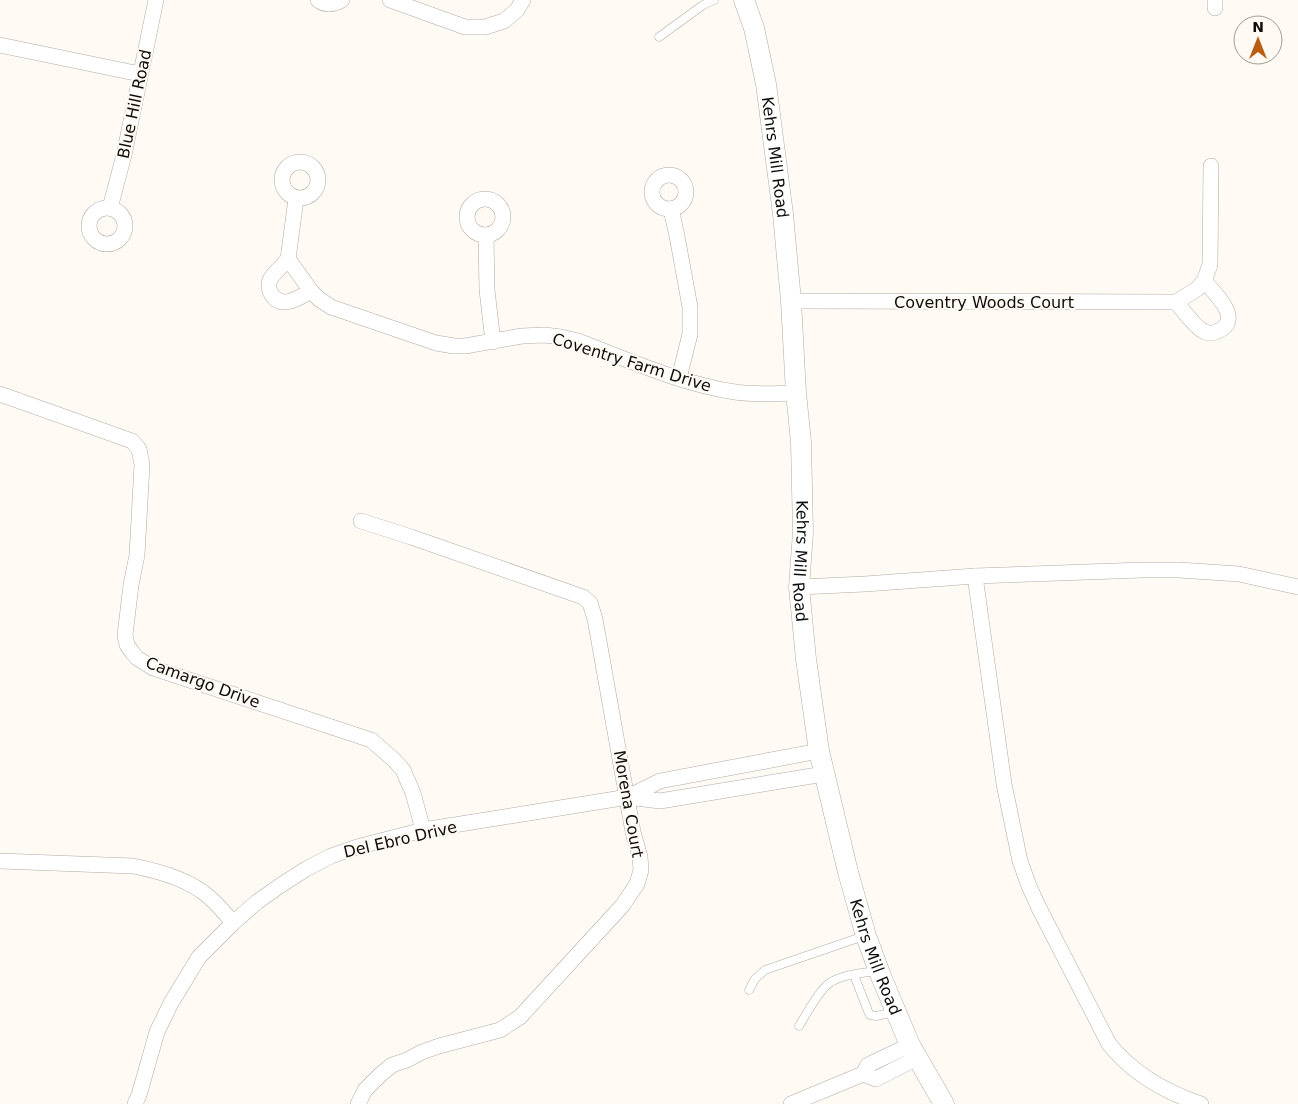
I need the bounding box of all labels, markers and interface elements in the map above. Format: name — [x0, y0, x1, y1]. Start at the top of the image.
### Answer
north arrow — [1233, 15, 1283, 65]
text: N — [1252, 19, 1264, 35]
street label: Blue Hill Road — [114, 48, 155, 160]
street label: Kehrs Mill Road — [758, 96, 792, 219]
street label: Coventry Woods Court — [894, 293, 1074, 312]
street label: Coventry Farm Drive — [550, 329, 714, 396]
street label: Kehrs Mill Road — [789, 500, 812, 623]
street label: Camargo Drive — [143, 653, 263, 712]
street label: Morena Court — [610, 749, 647, 859]
street label: Del Ebro Drive — [342, 817, 459, 862]
street label: Kehrs Mill Road — [846, 897, 905, 1018]

